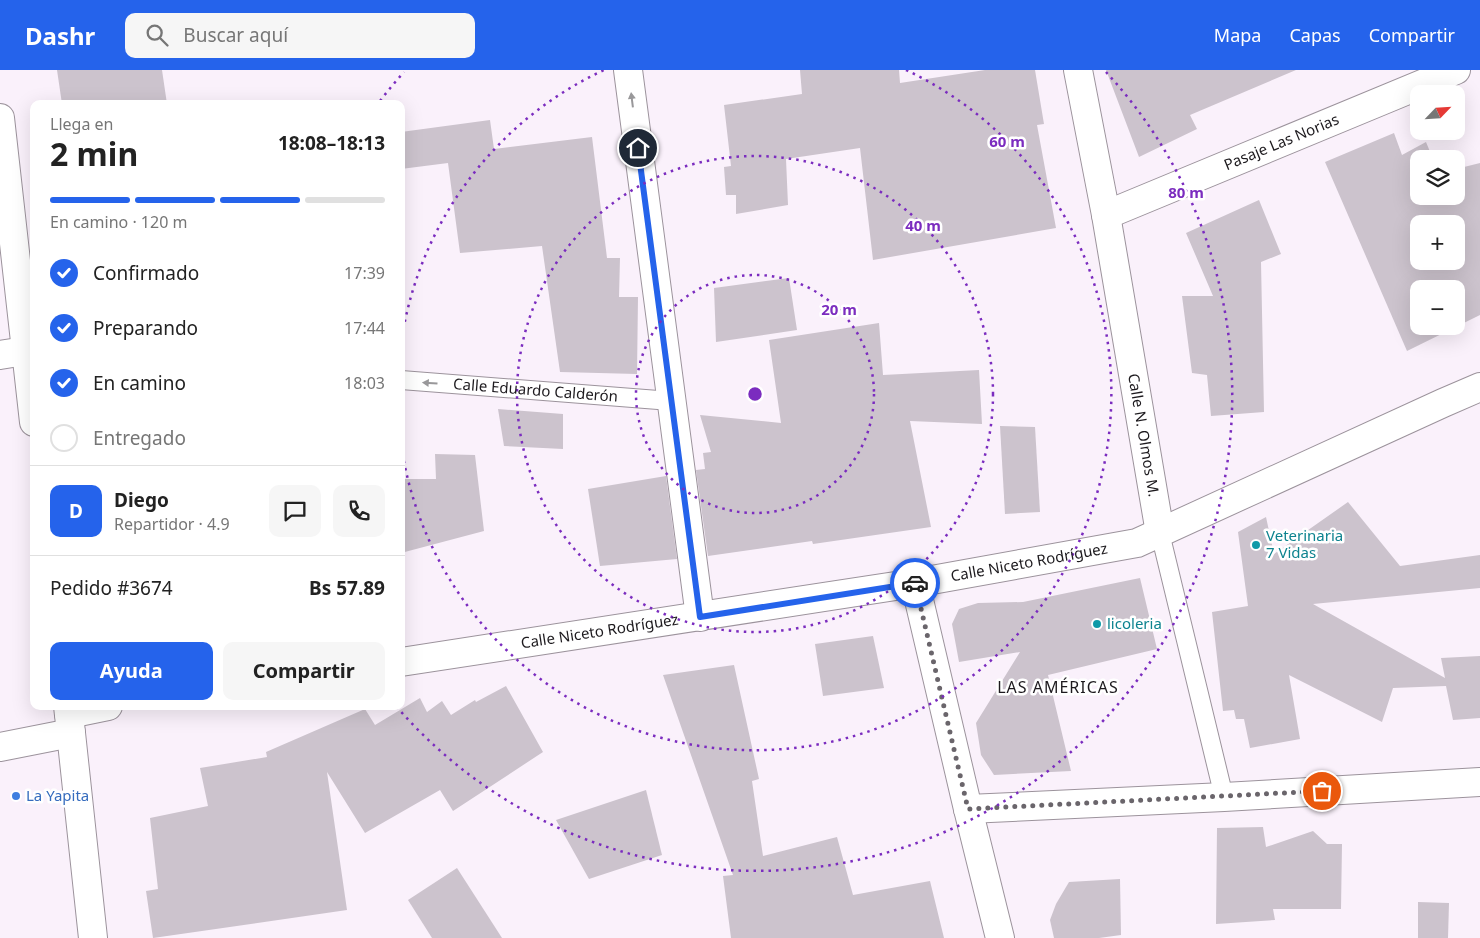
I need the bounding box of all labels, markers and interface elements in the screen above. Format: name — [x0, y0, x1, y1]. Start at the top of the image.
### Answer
search box — [125, 13, 475, 58]
text: Dashr — [25, 19, 95, 52]
icon: search — [143, 21, 171, 49]
text: Buscar aquí — [183, 22, 288, 48]
text: Mapa — [1214, 23, 1261, 47]
text: Capas — [1289, 23, 1341, 47]
text: Compartir — [1369, 23, 1455, 47]
north arrow — [1410, 85, 1465, 140]
map controls — [1410, 85, 1465, 335]
one-way arrow — [627, 92, 635, 108]
street label: Pasaje Las Norias — [1221, 109, 1342, 174]
text: Llega en — [50, 113, 113, 135]
pin — [617, 127, 659, 169]
text: 18:08–18:13 — [278, 130, 385, 156]
text: 60 m — [989, 131, 1025, 151]
text: 2 min — [50, 132, 138, 175]
icon: home — [624, 134, 652, 162]
button: layers — [1410, 150, 1465, 205]
text: 80 m — [1168, 182, 1204, 202]
text: En camino · 120 m — [50, 211, 187, 233]
text: 40 m — [905, 215, 941, 235]
button: + — [1410, 215, 1465, 270]
icon: check — [50, 259, 78, 287]
text: Confirmado — [93, 260, 199, 286]
text: 17:39 — [344, 262, 385, 284]
button: − — [1410, 280, 1465, 335]
text: 20 m — [821, 299, 857, 319]
icon: check — [50, 314, 78, 342]
text: Preparando — [93, 315, 198, 341]
text: 17:44 — [344, 317, 385, 339]
icon: check — [50, 369, 78, 397]
text: En camino — [93, 370, 186, 396]
text: 18:03 — [344, 372, 385, 394]
street label: Calle N. Olmos M. — [1124, 372, 1165, 498]
street label: Calle Eduardo Calderón — [453, 373, 619, 406]
one-way arrow — [422, 378, 438, 386]
centre of rings — [746, 385, 764, 403]
text: Entregado — [93, 425, 186, 451]
button: chat — [269, 485, 321, 537]
button: phone — [333, 485, 385, 537]
text: Diego — [114, 487, 169, 513]
text: D — [69, 498, 83, 524]
text: Repartidor · 4.9 — [114, 513, 230, 535]
place label: Veterinaria 7 Vidas — [1266, 525, 1343, 562]
street label: Calle Niceto Rodríguez — [949, 538, 1109, 585]
marker: Veterinaria 7 Vidas — [1250, 539, 1262, 551]
courier — [890, 558, 940, 608]
icon: car — [901, 569, 929, 597]
text: Pedido #3674 — [50, 575, 173, 601]
text: Bs 57.89 — [309, 575, 385, 601]
street label: Calle Niceto Rodríguez — [519, 609, 680, 652]
place label: licoleria — [1107, 613, 1162, 633]
marker: licoleria — [1091, 618, 1103, 630]
button: Ayuda — [50, 642, 213, 700]
button: Compartir — [223, 642, 385, 700]
district label: LAS AMÉRICAS — [997, 676, 1119, 698]
pin — [1301, 770, 1343, 812]
icon: bag — [1308, 777, 1336, 805]
place label: La Yapita — [26, 785, 89, 805]
marker: La Yapita — [10, 790, 22, 802]

